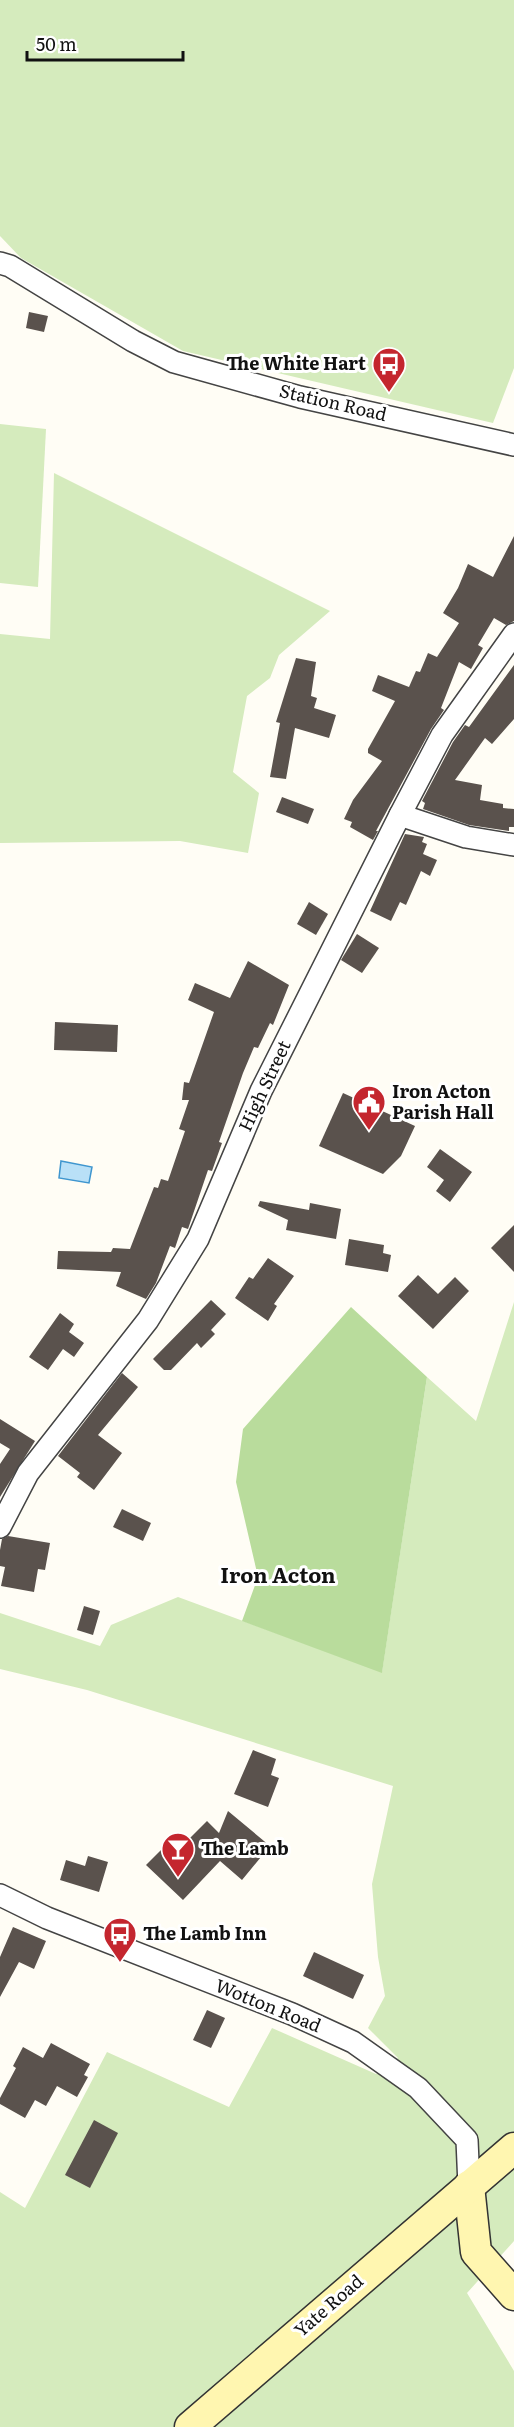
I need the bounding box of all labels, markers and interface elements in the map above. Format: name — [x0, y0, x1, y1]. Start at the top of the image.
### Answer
scale bar — [27, 24, 183, 62]
text: 50 m — [36, 30, 77, 57]
bus stop icon: The White Hart — [371, 346, 407, 393]
place label: The White Hart — [226, 349, 366, 376]
street label: Station Road — [277, 376, 390, 427]
street label: High Street — [231, 1035, 297, 1135]
place label: Iron Acton Parish Hall — [392, 1077, 494, 1125]
public building icon: Iron Acton Parish Hall — [351, 1084, 387, 1131]
district label: Iron Acton — [220, 1558, 336, 1589]
bar icon: The Lamb — [160, 1831, 196, 1878]
place label: The Lamb — [201, 1834, 289, 1861]
bus stop icon: The Lamb Inn — [102, 1916, 138, 1963]
place label: The Lamb Inn — [143, 1919, 267, 1946]
street label: Wotton Road — [211, 1971, 326, 2038]
street label: Yate Road — [287, 2267, 369, 2343]

